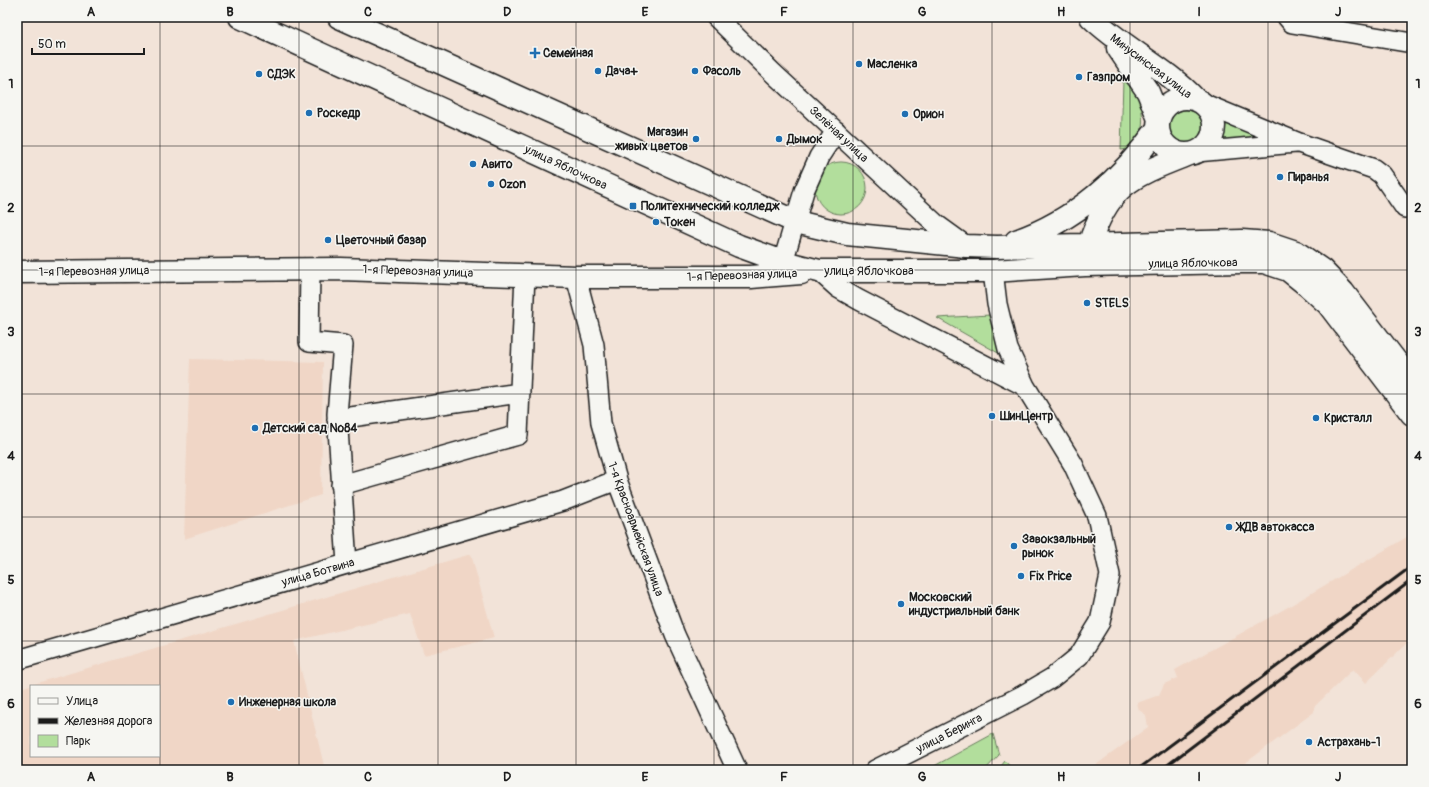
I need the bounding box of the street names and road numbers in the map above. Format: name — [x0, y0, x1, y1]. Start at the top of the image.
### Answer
street label: Минусинская улица — [1107, 31, 1195, 102]
street label: Зелёная улица — [806, 103, 872, 166]
street label: улица Яблочкова — [521, 141, 610, 193]
street label: улица Яблочкова — [1147, 255, 1238, 272]
street label: 1-я Перевозная улица — [362, 262, 474, 281]
street label: 1-я Перевозная улица — [39, 263, 150, 280]
street label: улица Яблочкова — [823, 264, 914, 279]
street label: 1-я Перевозная улица — [687, 266, 798, 285]
street label: 1-я Красноармейская улица — [604, 460, 667, 599]
street label: улица Ботвина — [279, 555, 357, 590]
street label: улица Беринга — [913, 710, 985, 757]

